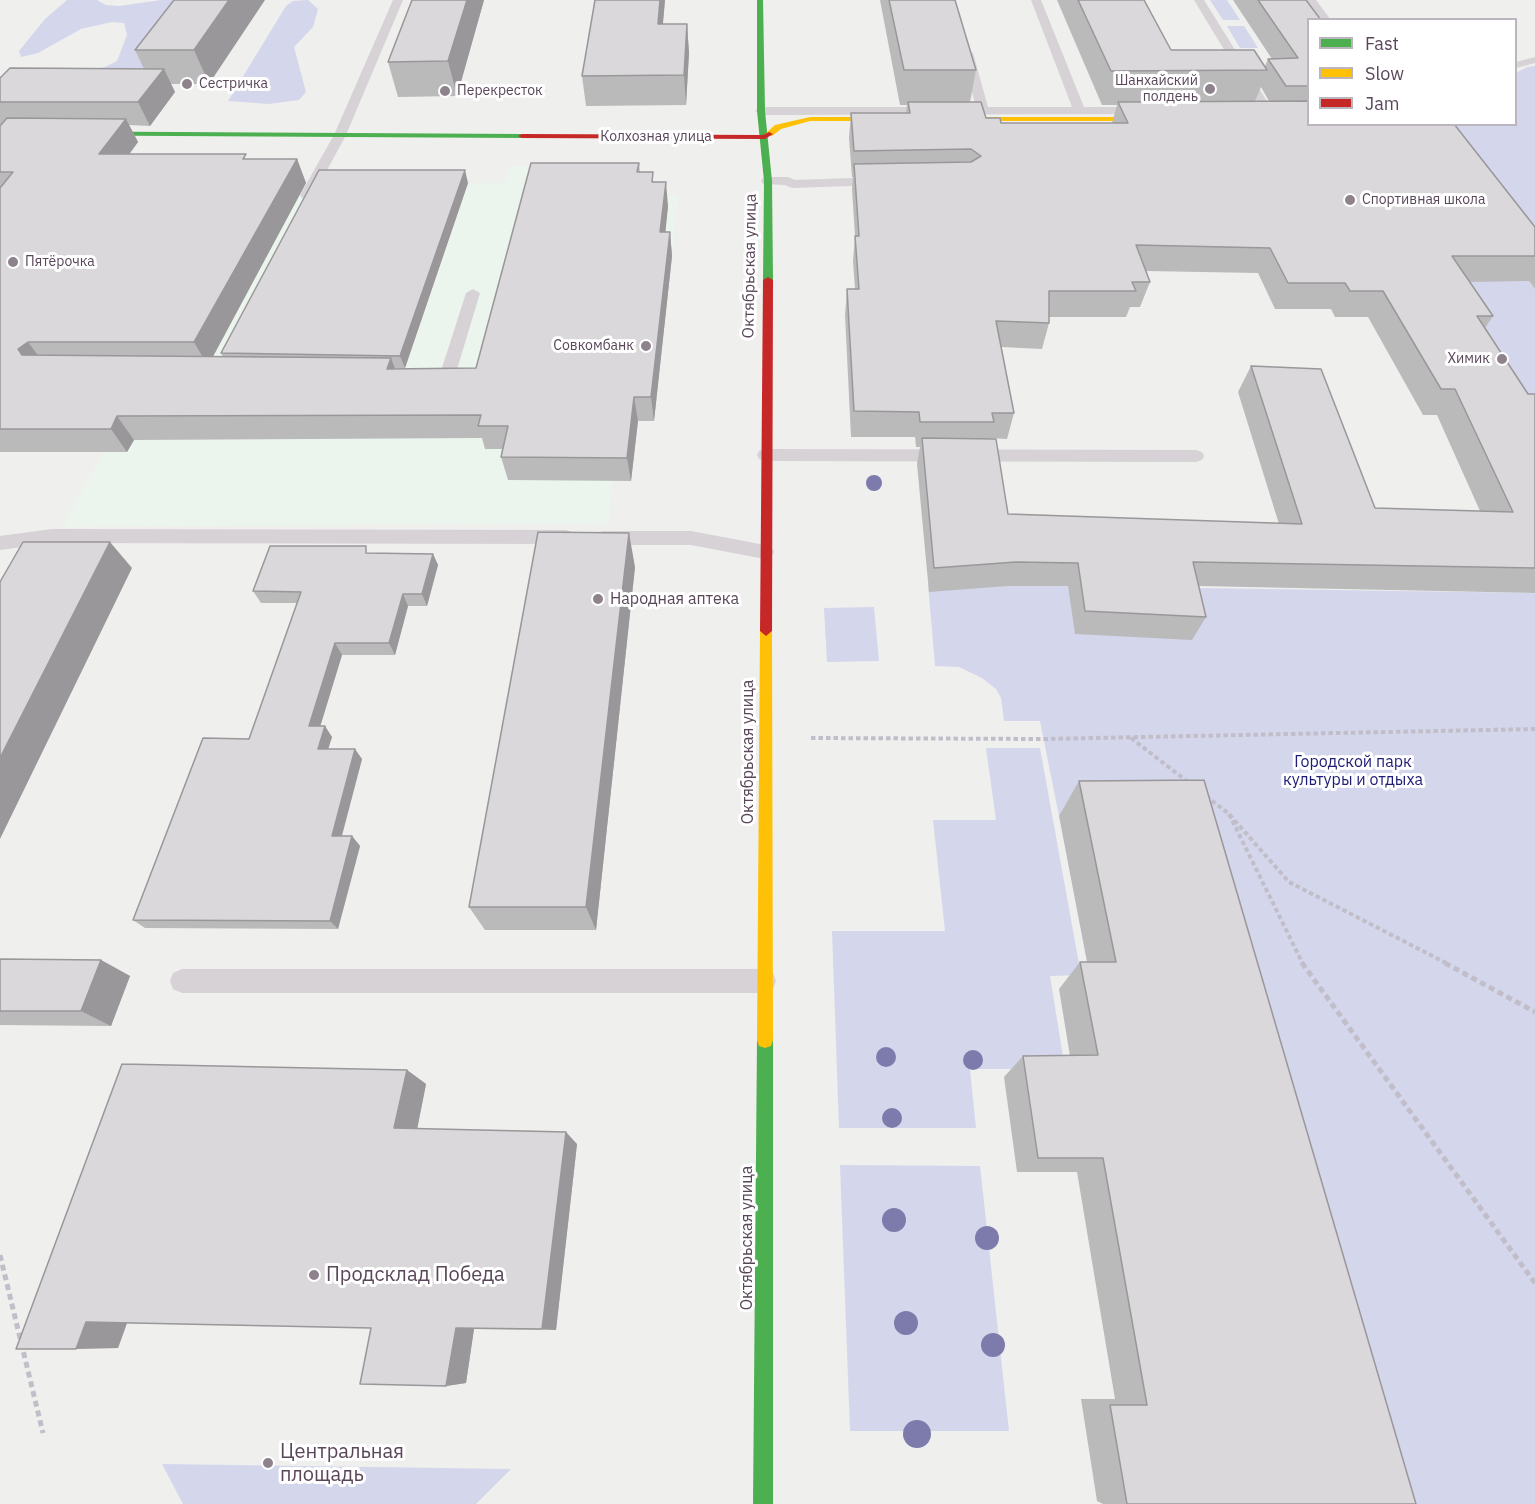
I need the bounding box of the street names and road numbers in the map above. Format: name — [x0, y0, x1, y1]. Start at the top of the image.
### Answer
street label: Колхозная улица — [600, 129, 712, 145]
street label: Октябрьская улица — [739, 194, 761, 338]
street label: Октябрьская улица — [738, 680, 758, 824]
street label: Октябрьская улица — [737, 1166, 757, 1310]

